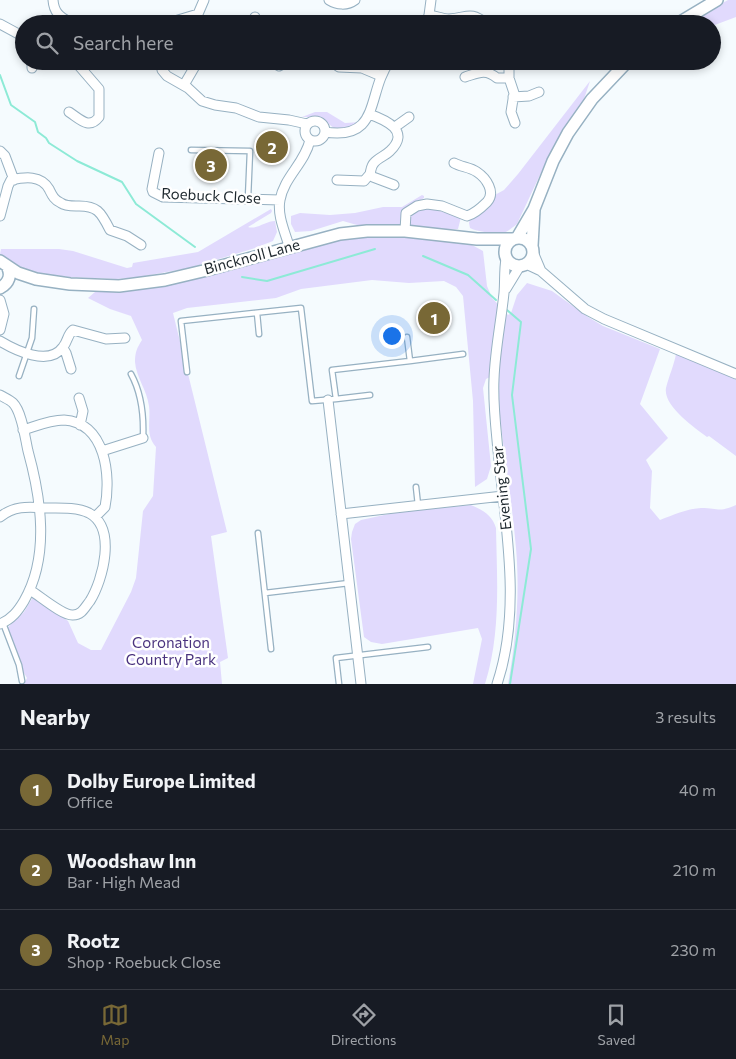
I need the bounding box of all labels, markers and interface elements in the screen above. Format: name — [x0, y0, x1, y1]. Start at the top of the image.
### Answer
search box — [15, 15, 721, 70]
icon: search — [33, 29, 61, 57]
text: Search here — [73, 31, 173, 54]
pin: 2 — [256, 128, 288, 166]
pin: 3 — [195, 146, 227, 184]
street label: Roebuck Close — [161, 183, 261, 207]
street label: Bincknoll Lane — [202, 235, 302, 277]
pin: 1 — [418, 299, 450, 337]
your location — [379, 323, 405, 349]
street label: Evening Star — [488, 445, 514, 531]
park label: Coronation Country Park — [126, 633, 216, 668]
text: Nearby — [20, 704, 90, 729]
text: 3 results — [655, 707, 716, 726]
text: Dolby Europe Limited — [67, 769, 256, 792]
text: 1 — [32, 780, 40, 799]
text: 40 m — [679, 780, 716, 799]
text: Office — [67, 792, 113, 811]
text: Woodshaw Inn — [67, 849, 196, 872]
text: 2 — [31, 860, 41, 879]
text: 210 m — [673, 860, 716, 879]
text: Bar · High Mead — [67, 872, 180, 891]
text: Rootz — [67, 929, 120, 952]
text: 3 — [31, 940, 41, 959]
text: 230 m — [671, 940, 716, 959]
text: Shop · Roebuck Close — [67, 952, 221, 971]
tab: Map — [101, 1001, 129, 1048]
tab: Directions — [331, 1001, 396, 1048]
tab: Saved — [598, 1001, 635, 1048]

